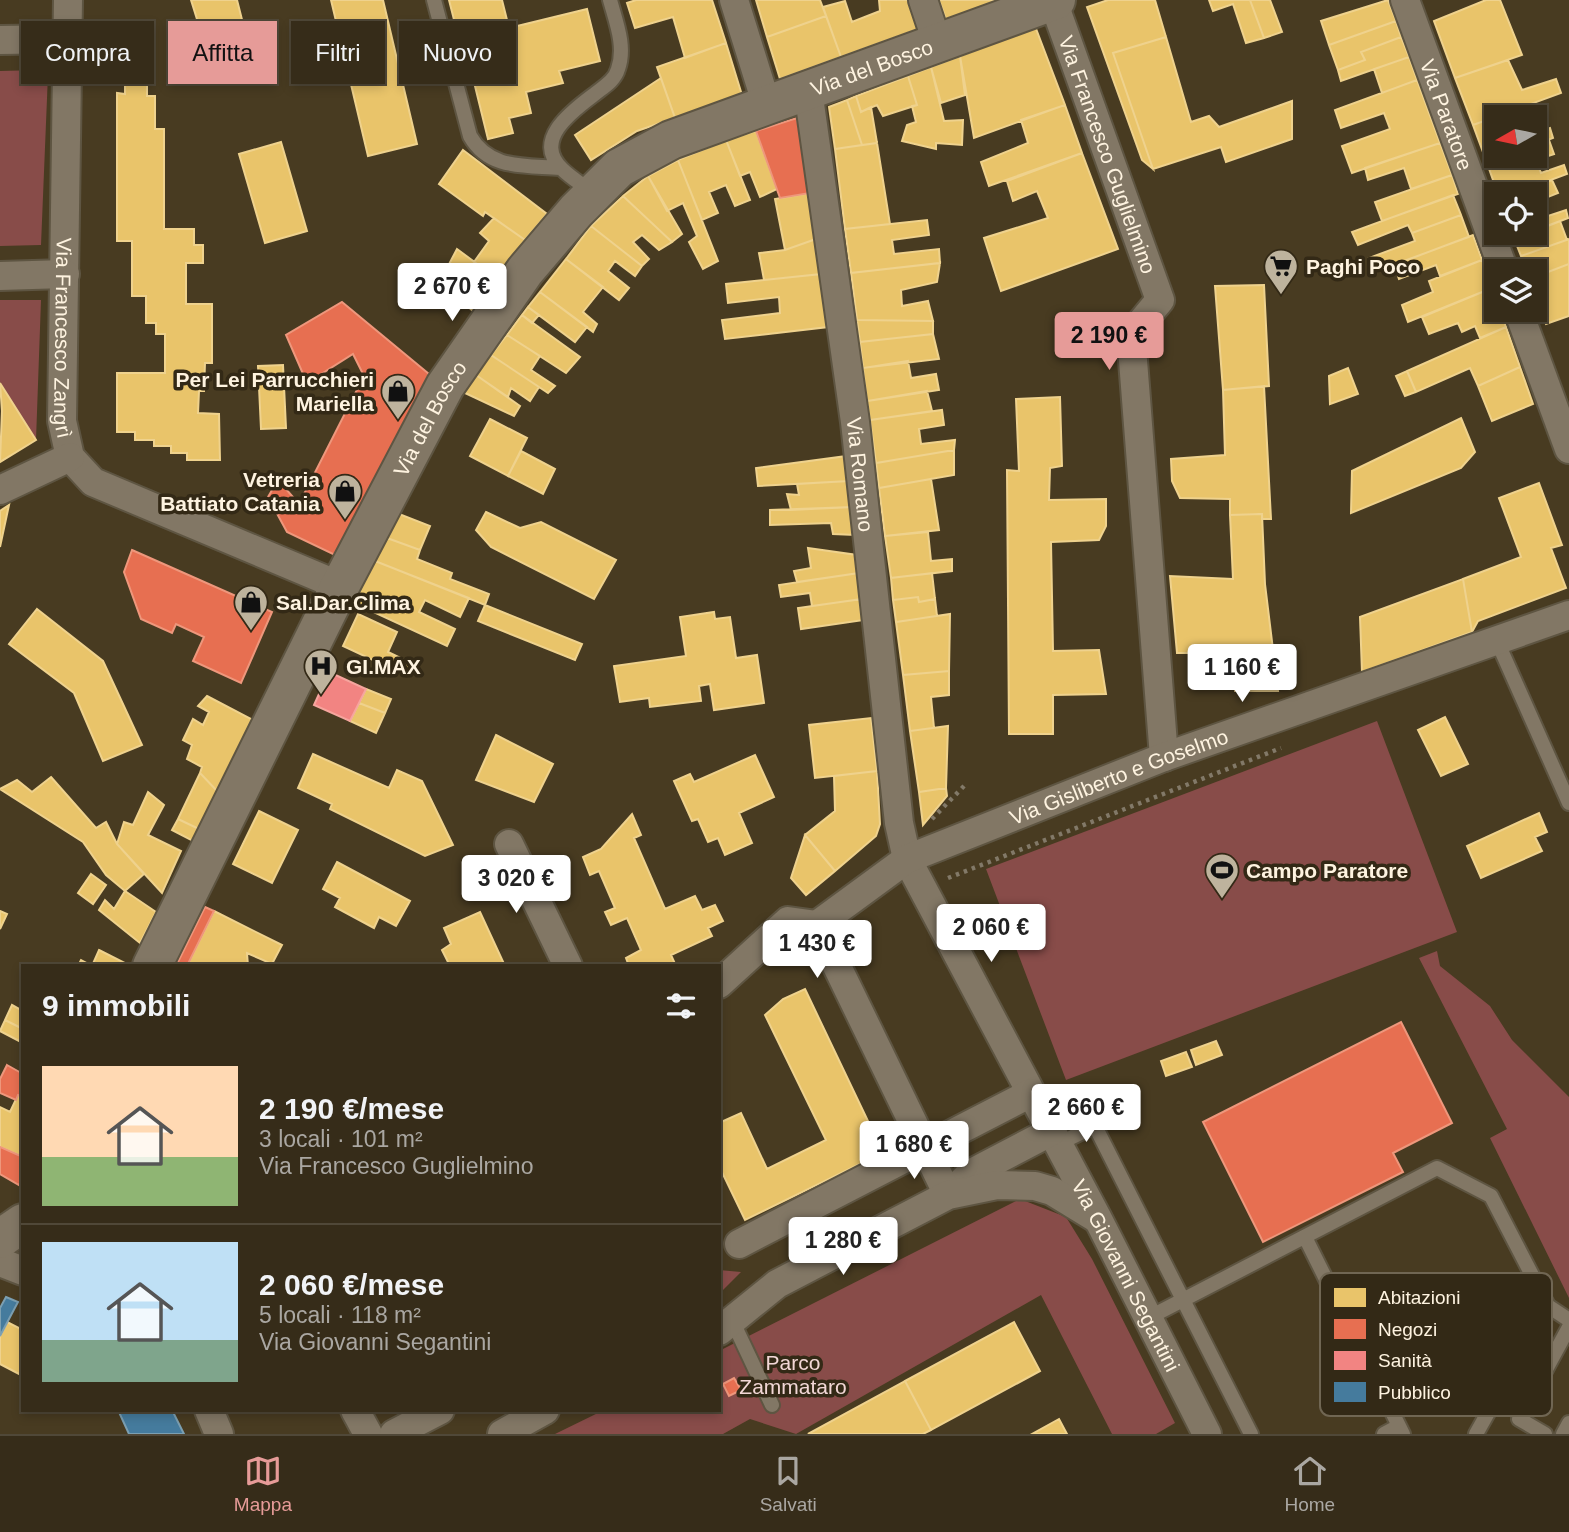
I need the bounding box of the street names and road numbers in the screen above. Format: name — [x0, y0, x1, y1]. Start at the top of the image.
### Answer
street label: Via Francesco Guglielmino — [1055, 33, 1161, 276]
street label: Via del Bosco — [807, 34, 936, 100]
street label: Via Paratore — [1416, 56, 1478, 173]
street label: Via Francesco Zangrì — [50, 238, 77, 440]
street label: Via del Bosco — [388, 356, 471, 480]
street label: Via Romano — [843, 416, 878, 533]
street label: Via Gisliberto e Goselmo — [1006, 724, 1231, 829]
street label: Via Giovanni Segantini — [1068, 1175, 1185, 1375]

